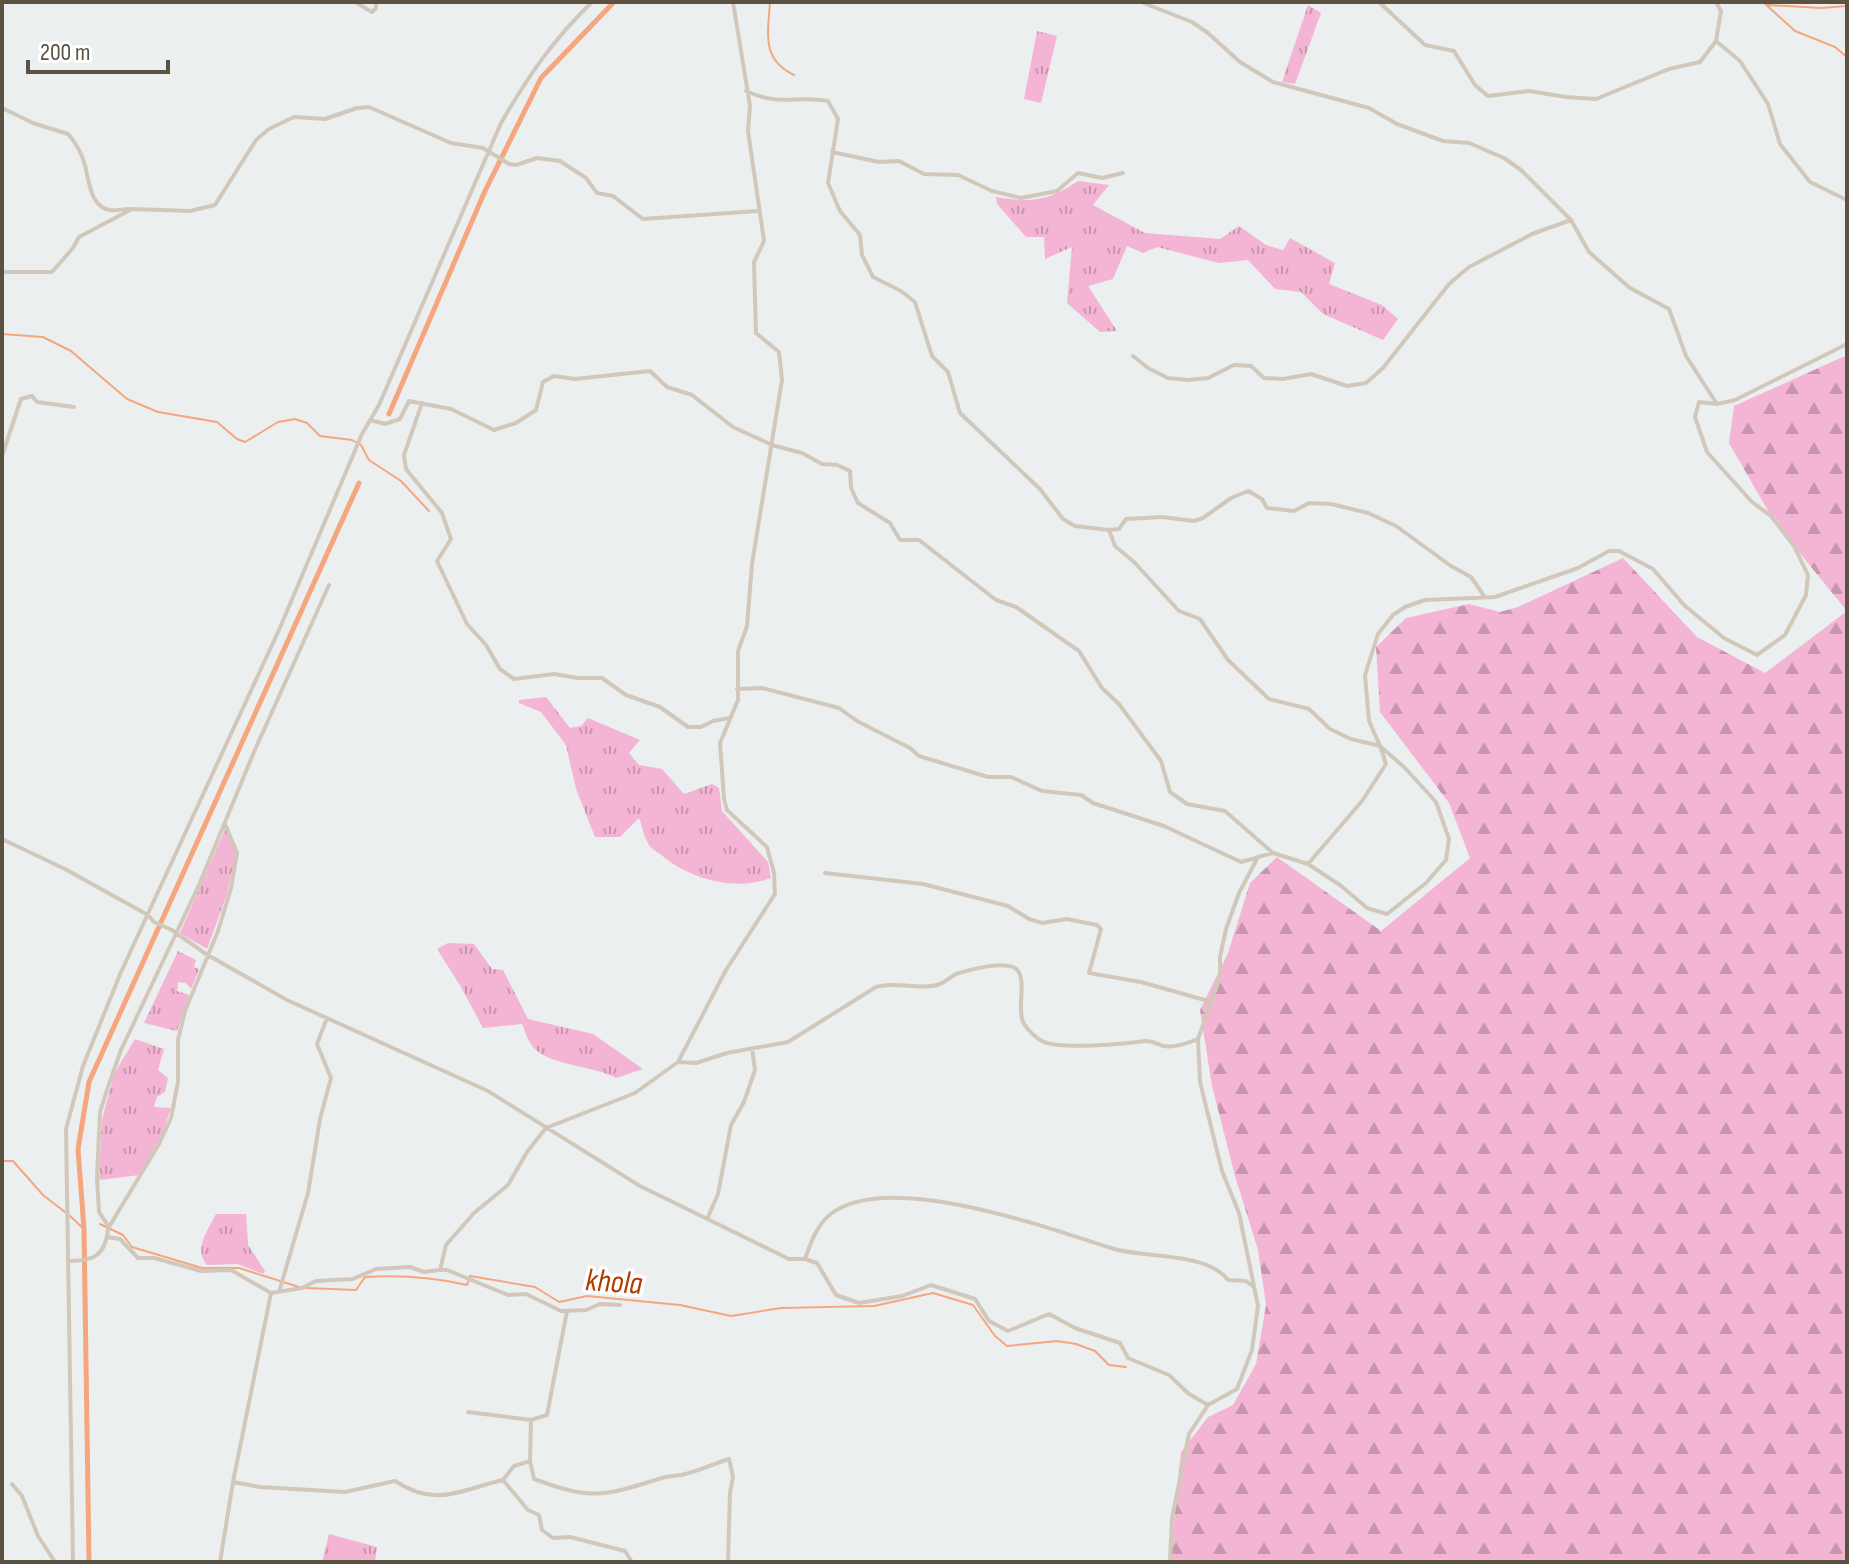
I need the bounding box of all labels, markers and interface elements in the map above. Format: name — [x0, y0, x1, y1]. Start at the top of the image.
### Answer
scale bar — [28, 24, 168, 74]
text: 200 m — [40, 38, 91, 67]
water label: khola — [584, 1261, 644, 1304]

